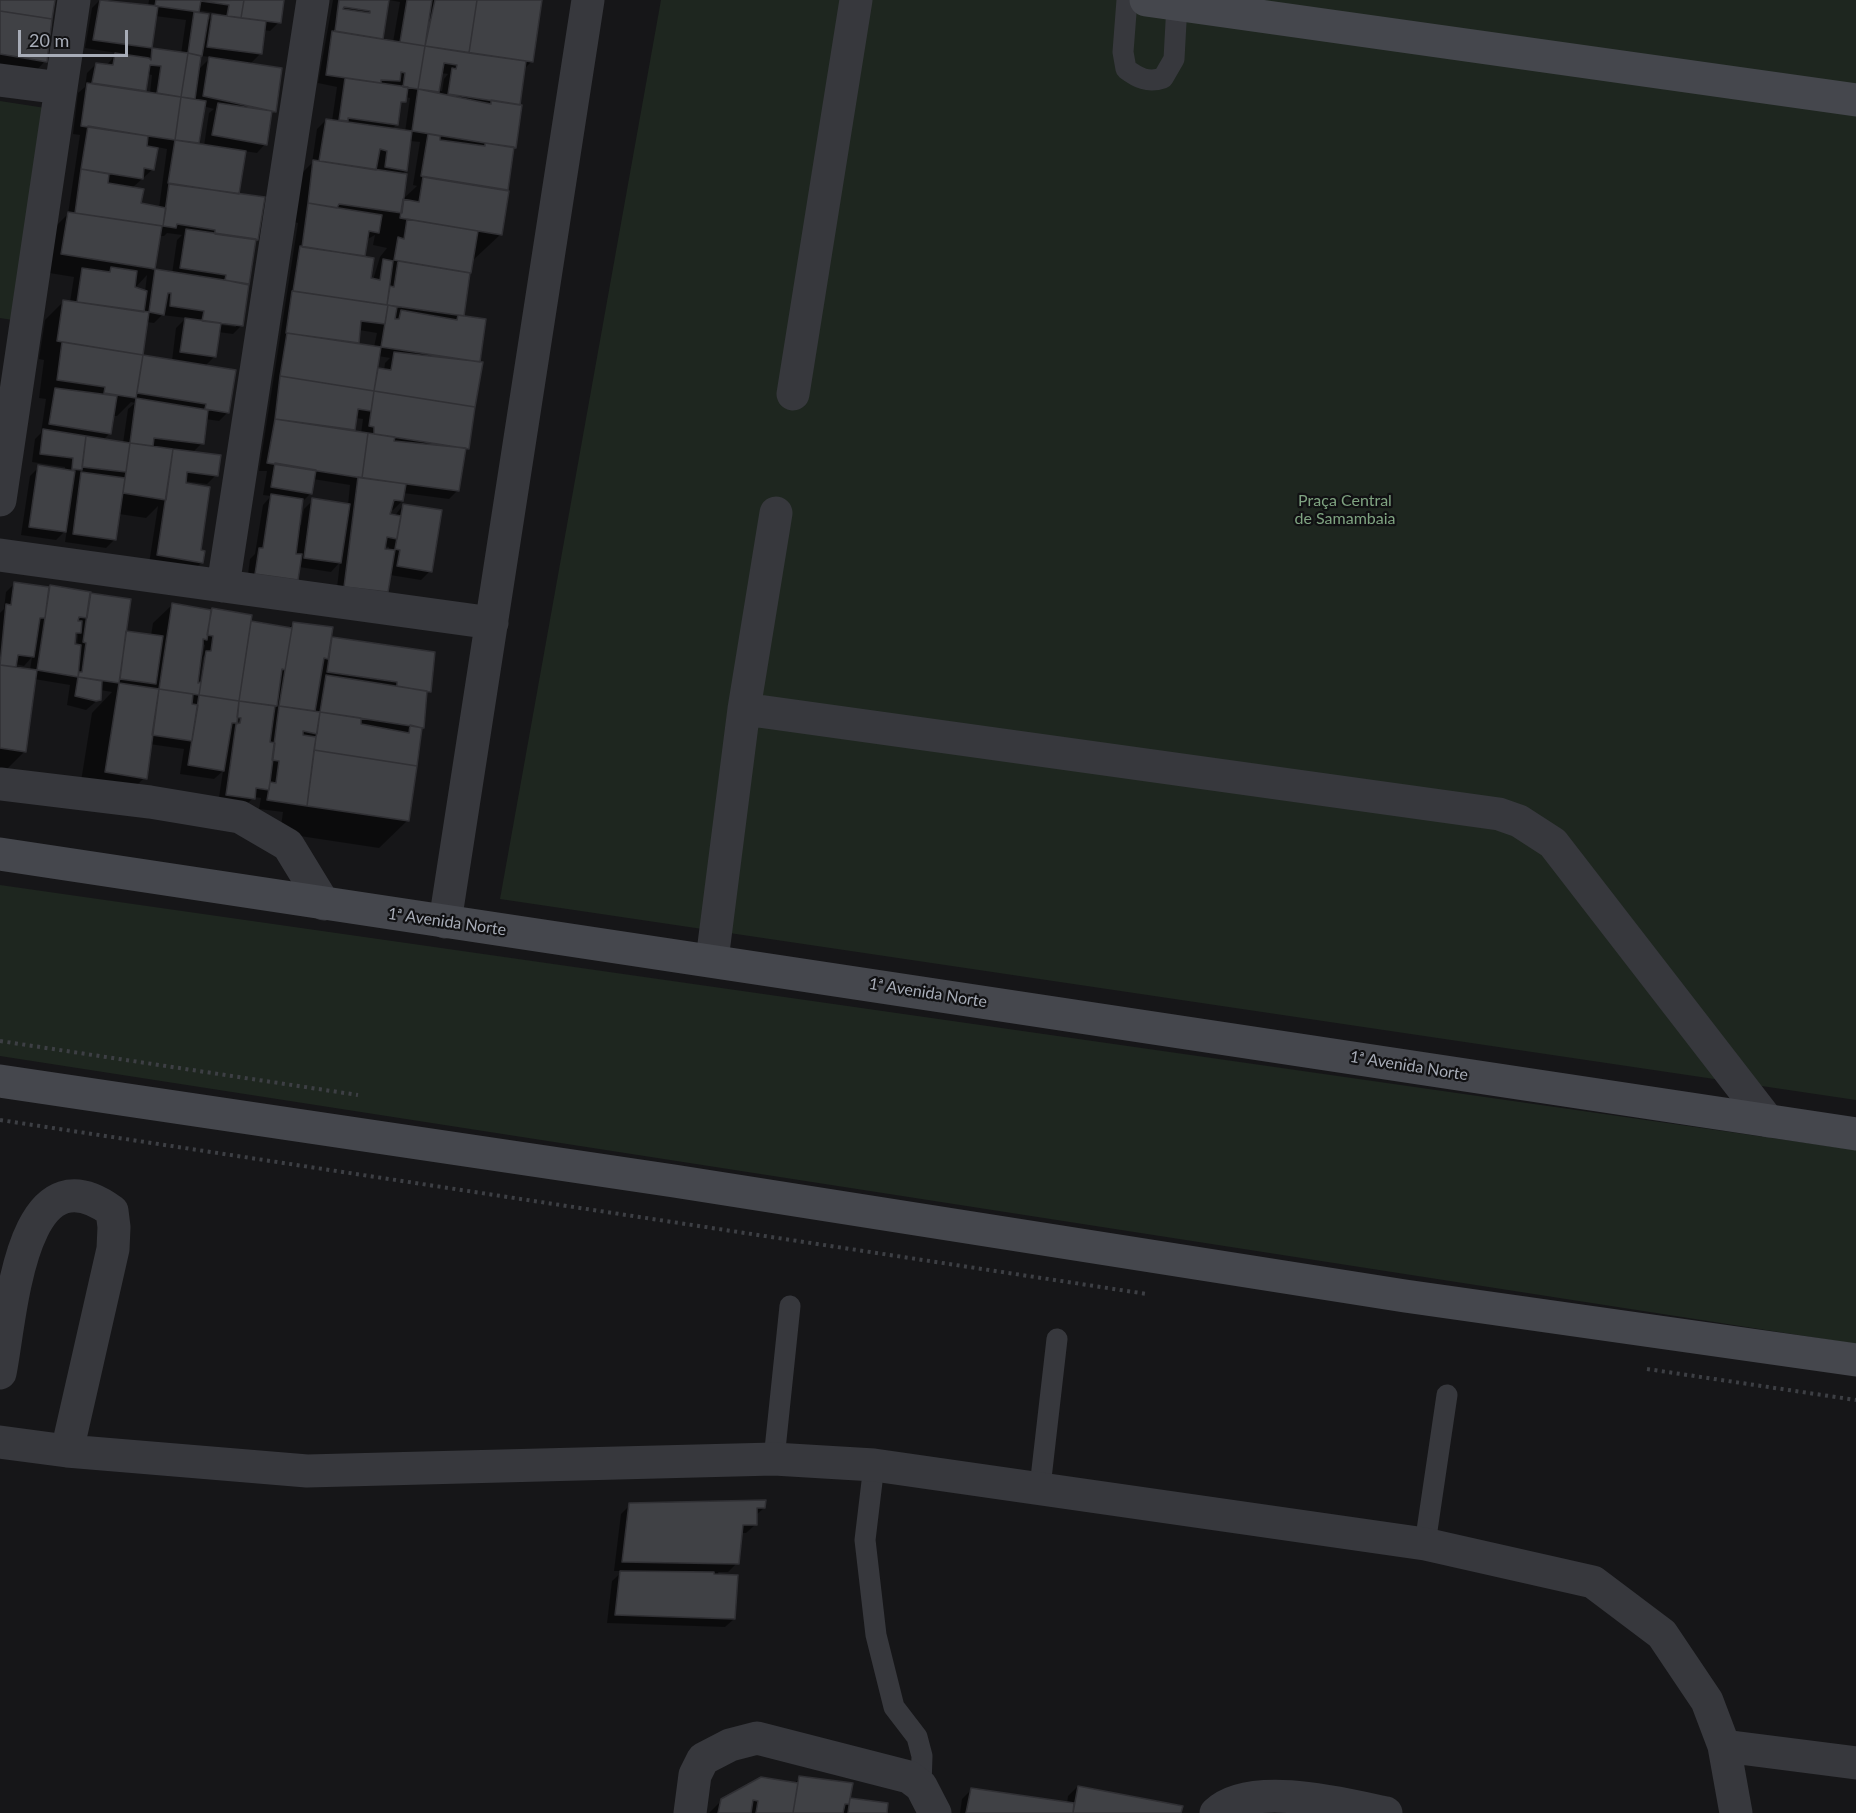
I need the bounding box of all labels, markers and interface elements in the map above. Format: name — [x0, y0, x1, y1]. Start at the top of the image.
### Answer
scale bar — [21, 18, 130, 56]
text: 20 m — [29, 29, 69, 51]
park label: Praça Central de Samambaia — [1295, 491, 1395, 529]
street label: 1ᵃ Avenida Norte — [387, 904, 507, 940]
street label: 1ᵃ Avenida Norte — [868, 974, 988, 1012]
street label: 1ᵃ Avenida Norte — [1349, 1047, 1469, 1085]

